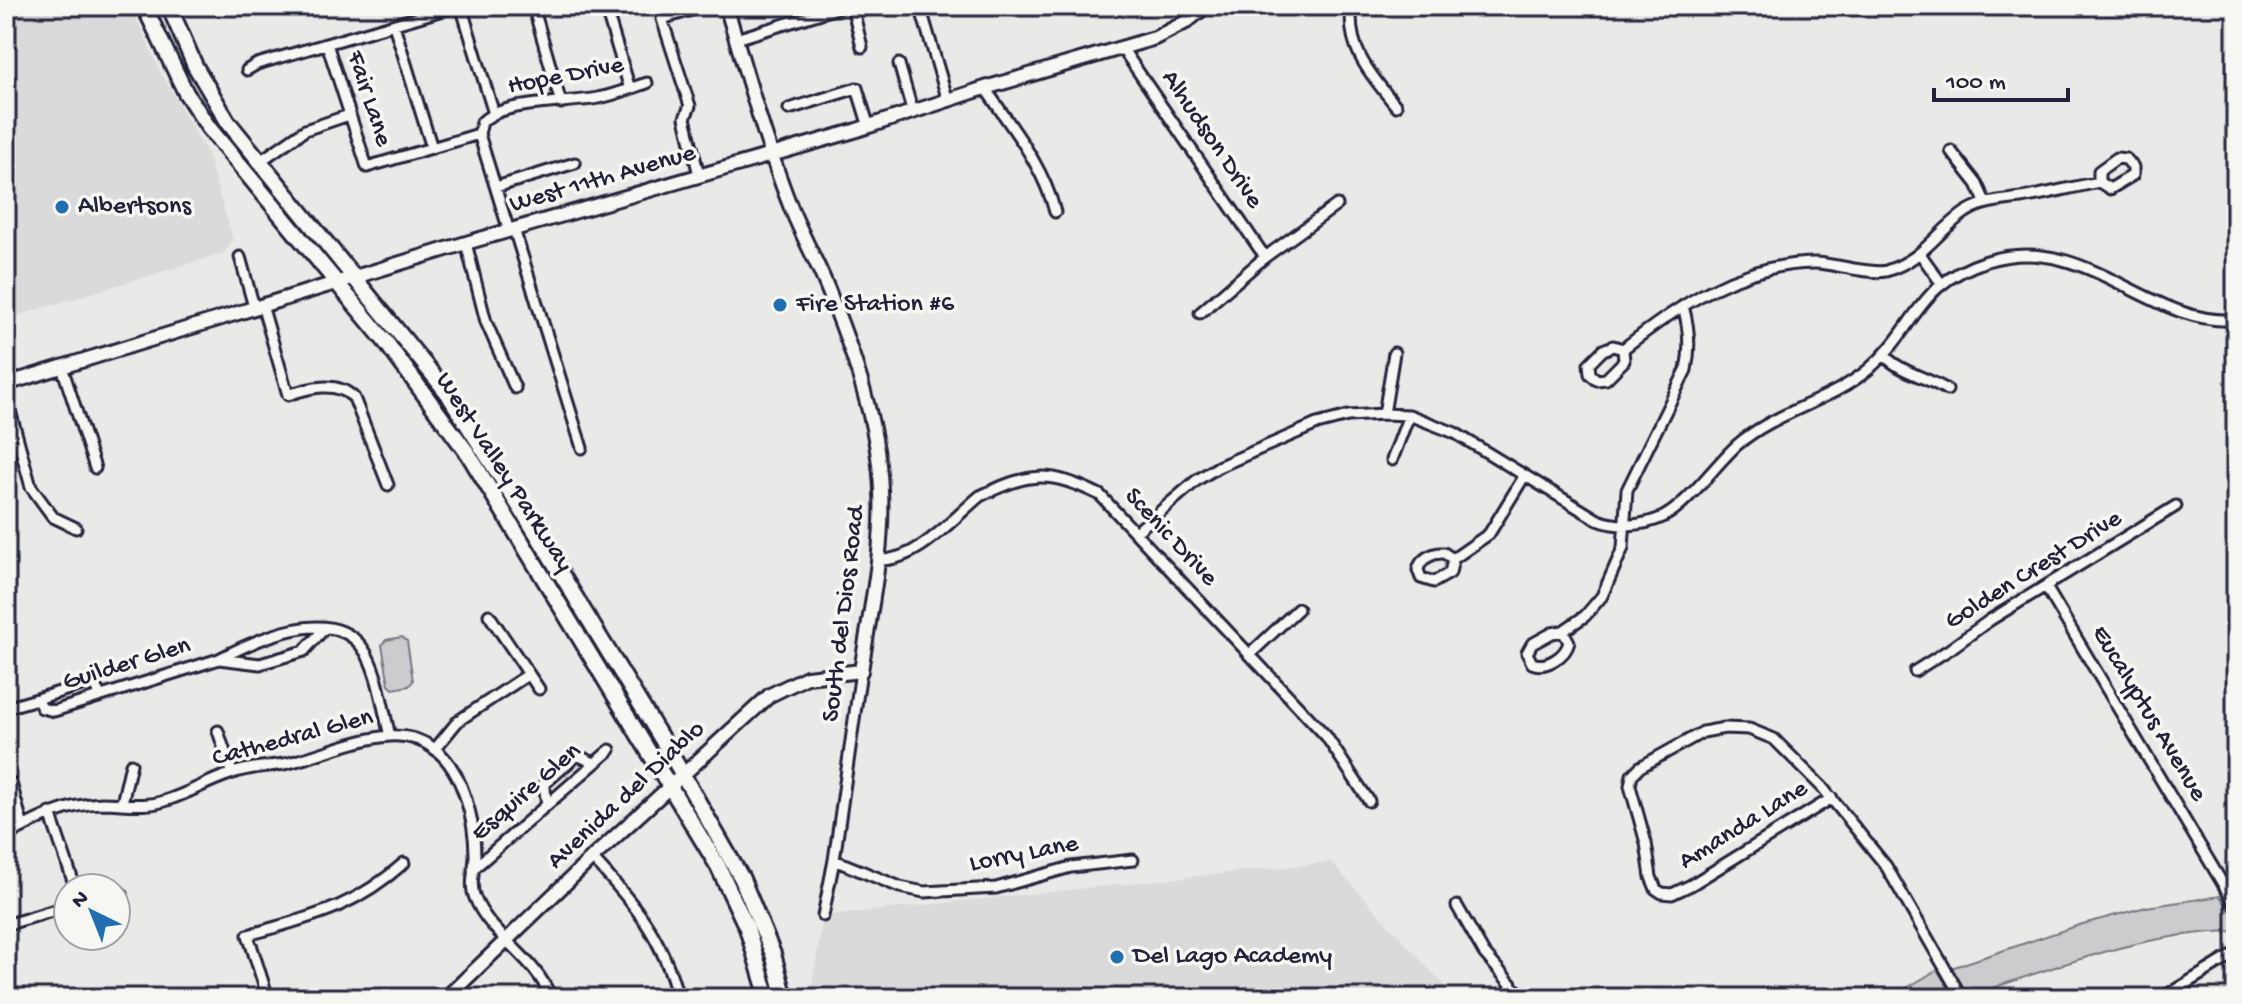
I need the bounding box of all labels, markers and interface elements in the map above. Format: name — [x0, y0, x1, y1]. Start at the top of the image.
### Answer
street label: Fair Lane — [338, 46, 398, 151]
street label: Hope Drive — [505, 50, 627, 103]
scale bar — [1934, 52, 2068, 102]
street label: Alhudson Drive — [1153, 65, 1269, 216]
text: 100 m — [1945, 69, 2006, 98]
street label: West 11th Avenue — [507, 139, 700, 221]
place label: Albertsons — [78, 192, 192, 223]
marker: Albertsons — [53, 198, 71, 216]
place label: Fire Station #6 — [795, 290, 955, 321]
marker: Fire Station #6 — [771, 296, 789, 314]
street label: West Valley Parkway — [427, 367, 579, 579]
street label: Scenic Drive — [1116, 482, 1224, 594]
street label: South del Dios Road — [816, 502, 874, 724]
street label: Golden Crest Drive — [1940, 504, 2129, 638]
street label: Eucalyptus Avenue — [2083, 620, 2213, 808]
street label: Guilder Glen — [59, 631, 195, 699]
street label: Cathedral Glen — [209, 702, 377, 775]
street label: Avenida del Diablo — [542, 715, 712, 877]
street label: Esquire Glen — [466, 736, 589, 849]
street label: Amanda Lane — [1674, 774, 1815, 878]
street label: Lorry Lane — [967, 829, 1082, 881]
north arrow — [52, 872, 132, 952]
text: N — [67, 886, 95, 915]
place label: Del Lago Academy — [1131, 942, 1332, 973]
marker: Del Lago Academy — [1108, 948, 1126, 966]

